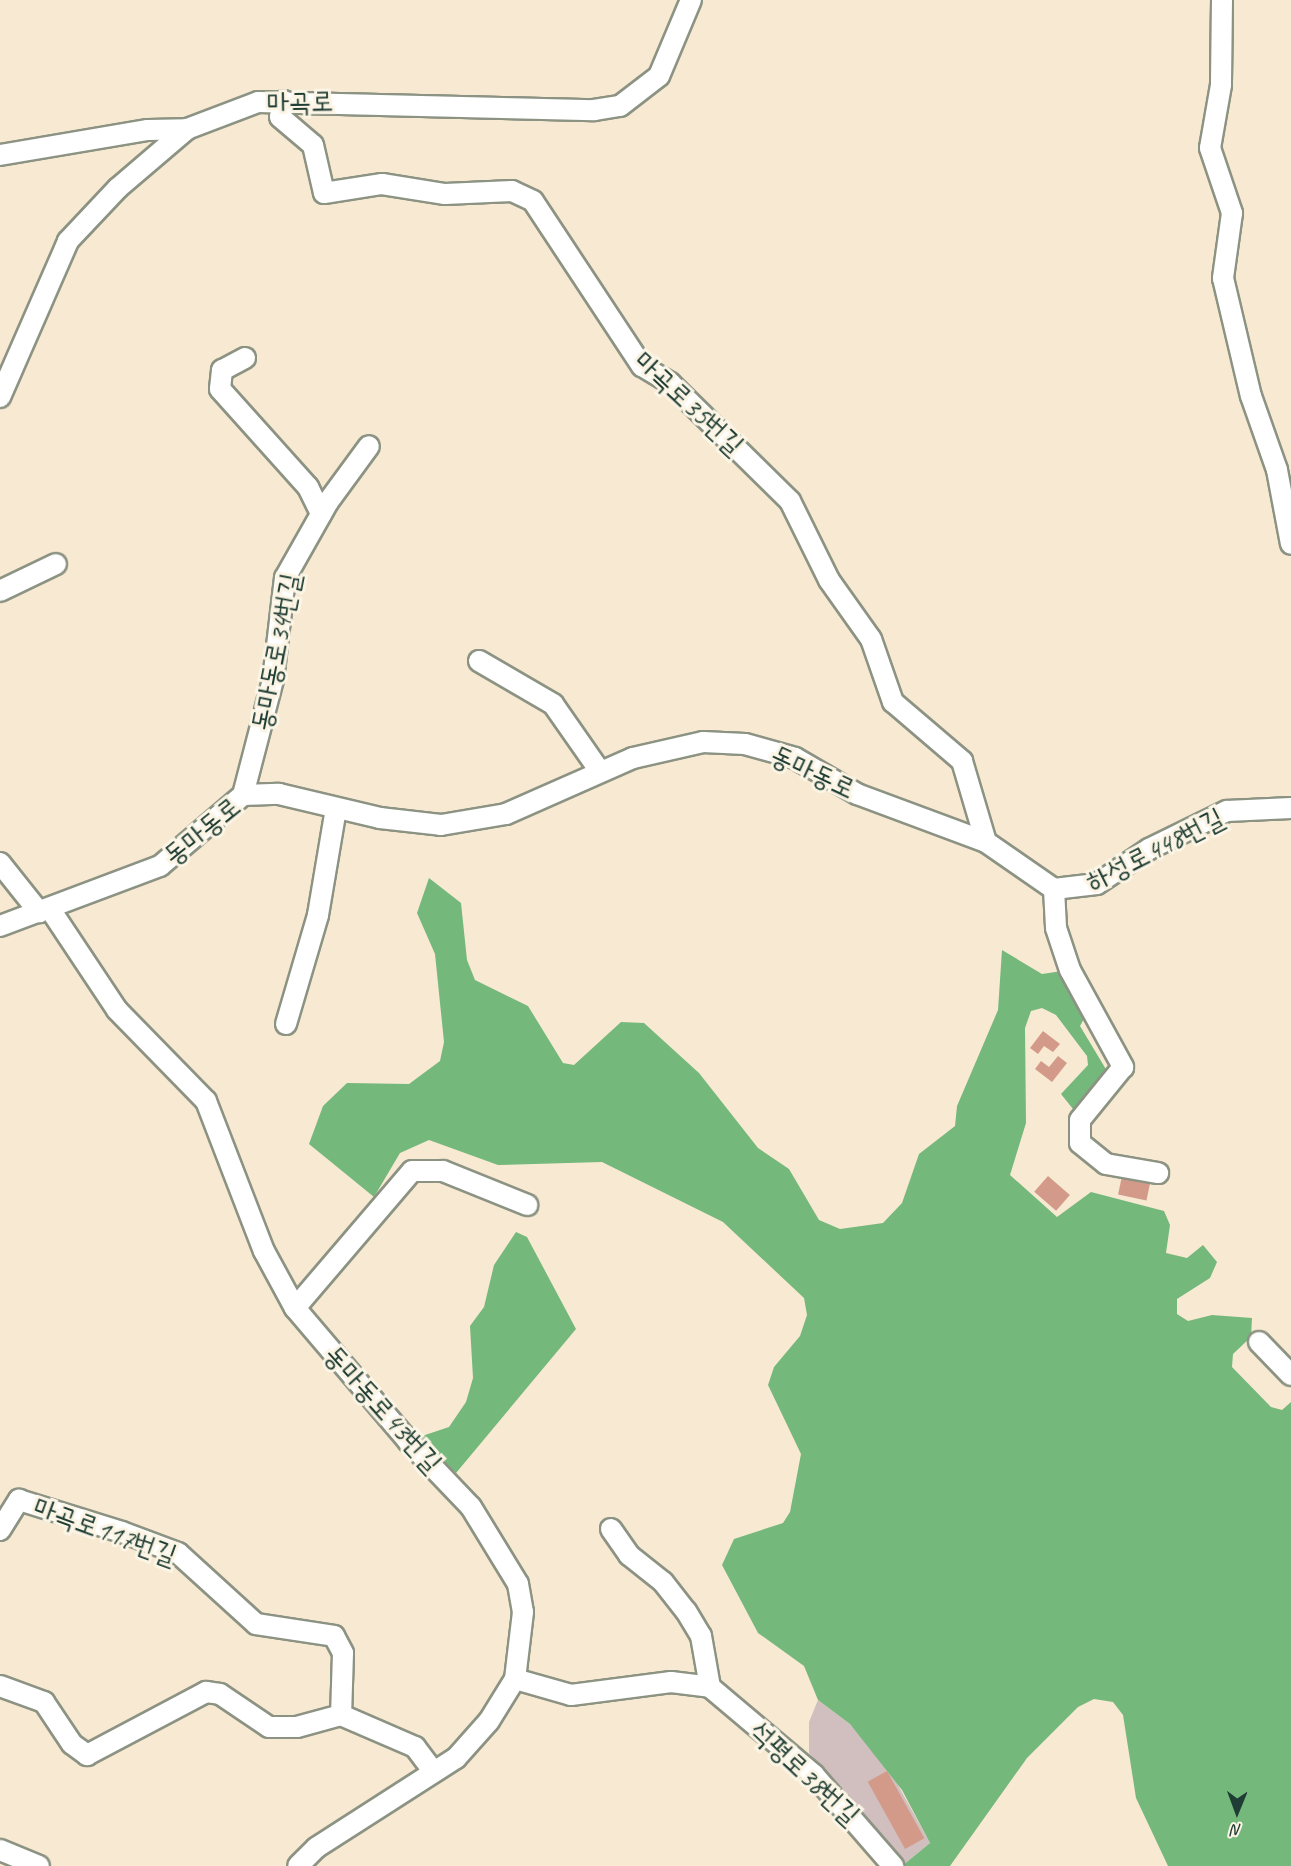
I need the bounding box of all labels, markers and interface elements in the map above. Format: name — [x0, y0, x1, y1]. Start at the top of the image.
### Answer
street label: 마곡로 — [266, 85, 334, 119]
street label: 마곡로35번길 — [627, 344, 751, 462]
street label: 동마동로34번길 — [244, 570, 308, 734]
street label: 동마동로 — [765, 738, 861, 806]
street label: 동마동로 — [156, 790, 248, 872]
street label: 하성로448번길 — [1080, 801, 1230, 899]
street label: 동마동로43번길 — [317, 1338, 449, 1480]
street label: 마곡로117번길 — [29, 1489, 181, 1573]
street label: 석평로38번길 — [743, 1714, 867, 1832]
north arrow — [1207, 1782, 1267, 1842]
text: N — [1232, 1820, 1242, 1840]

